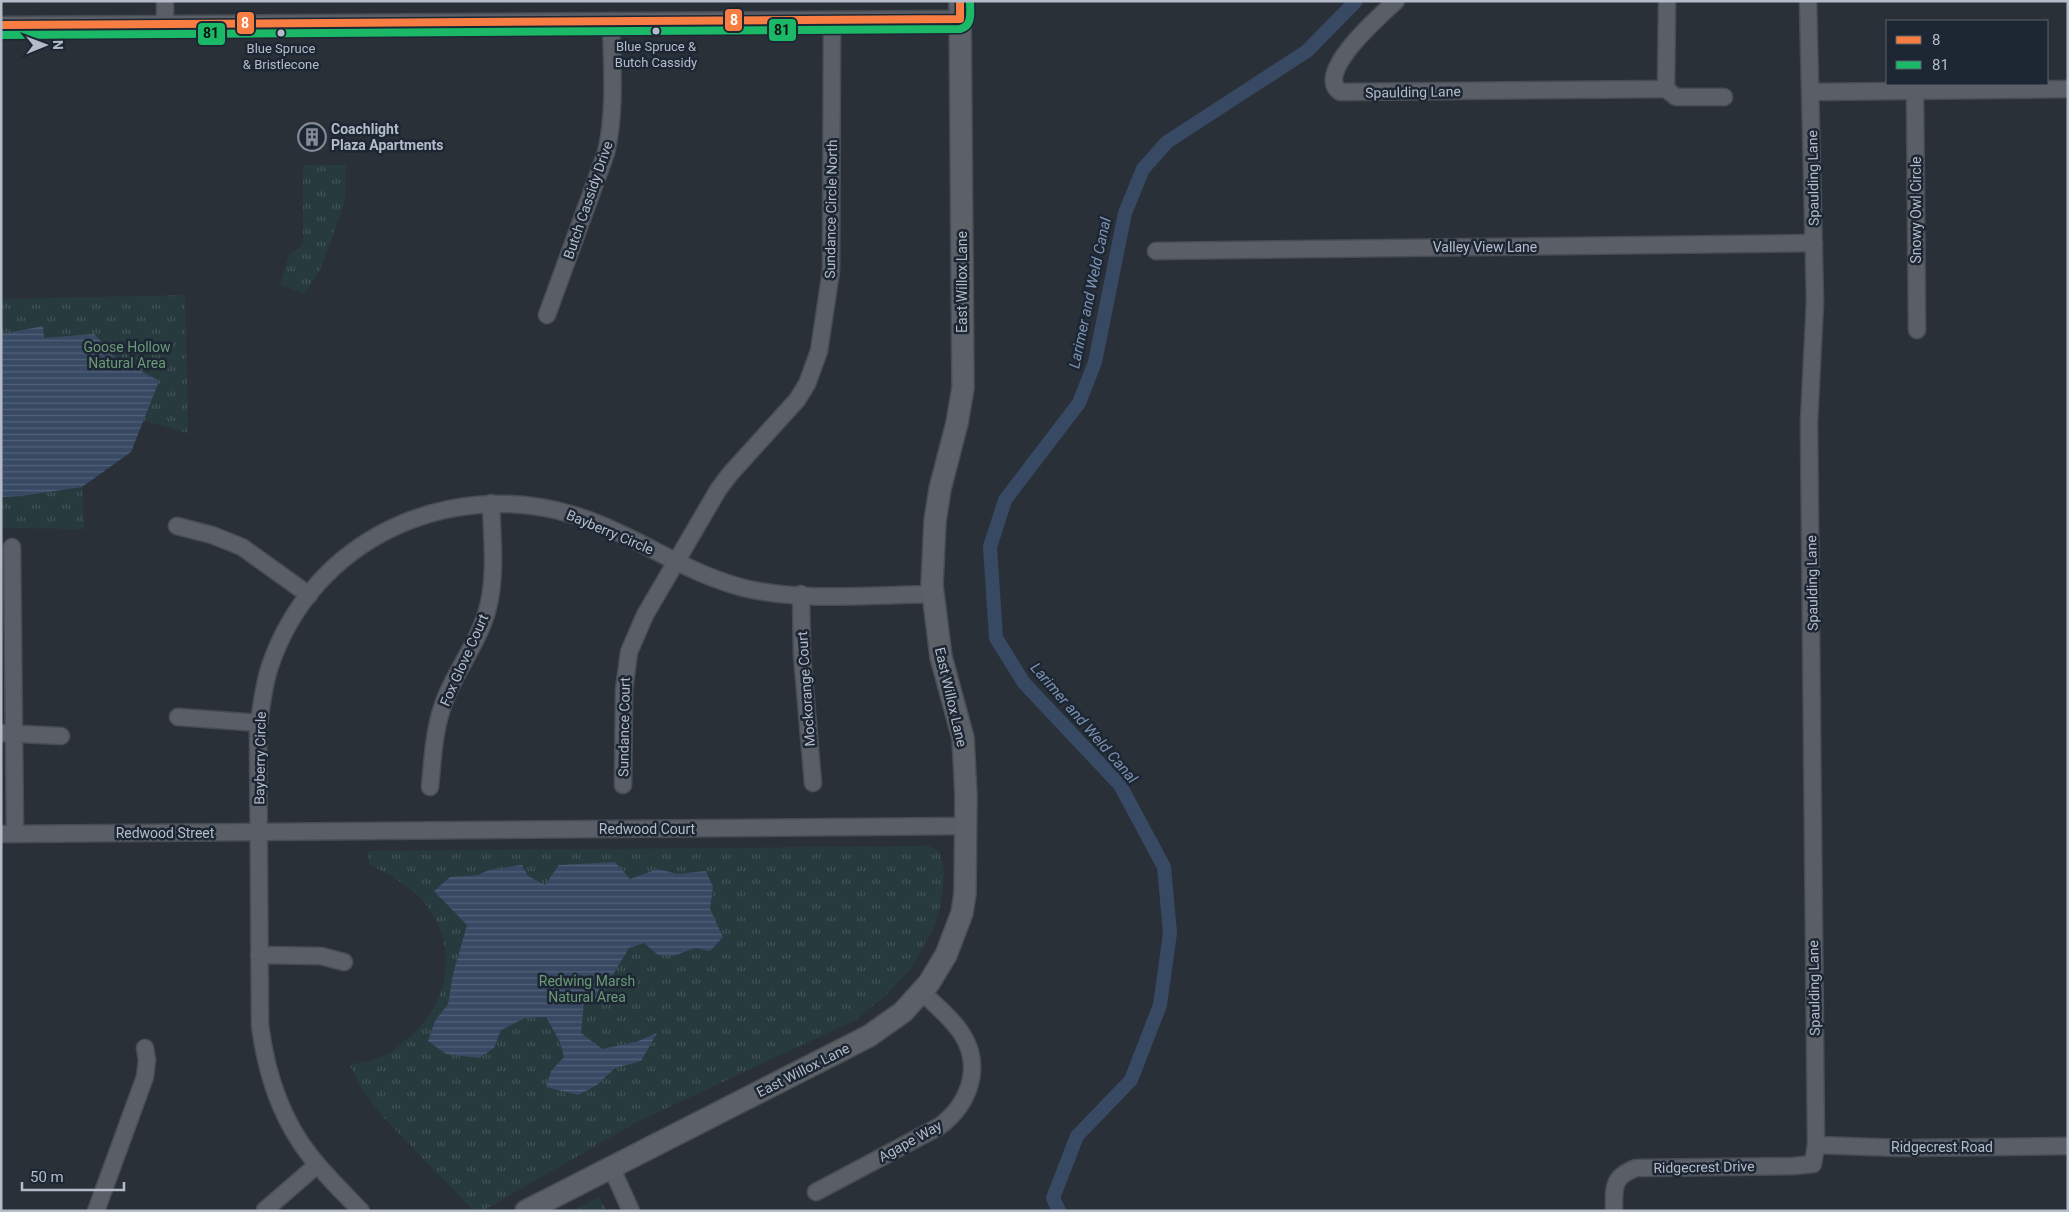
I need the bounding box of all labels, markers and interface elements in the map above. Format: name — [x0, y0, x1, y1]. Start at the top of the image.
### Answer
line badge: 8 — [724, 8, 743, 32]
line badge: 8 — [236, 11, 255, 35]
text: 8 — [730, 12, 738, 28]
text: 8 — [241, 15, 249, 31]
line badge: 81 — [768, 18, 797, 42]
north arrow — [20, 20, 70, 70]
legend — [1886, 20, 2049, 85]
line badge: 81 — [197, 22, 226, 46]
text: 81 — [774, 22, 790, 38]
text: 81 — [203, 25, 219, 41]
marker: Blue Spruce & Butch Cassidy — [651, 26, 661, 36]
marker: Blue Spruce & Bristlecone — [276, 28, 286, 38]
text: 8 — [1932, 31, 1940, 49]
place label: Blue Spruce & Butch Cassidy — [615, 39, 697, 70]
text: N — [50, 40, 66, 50]
place label: Blue Spruce & Bristlecone — [243, 41, 319, 72]
text: 81 — [1932, 56, 1949, 74]
street label: Spaulding Lane — [1365, 83, 1461, 101]
place label: Coachlight Plaza Apartments — [331, 121, 444, 153]
building icon: Coachlight Plaza Apartments — [297, 122, 327, 152]
street label: Spaulding Lane — [1804, 130, 1822, 226]
street label: Butch Cassidy Drive — [560, 139, 616, 261]
street label: Sundance Circle North — [822, 139, 840, 279]
street label: Snowy Owl Circle — [1908, 157, 1924, 263]
water label: Larimer and Weld Canal — [1065, 215, 1115, 370]
street label: East Willox Lane — [954, 231, 970, 333]
street label: Valley View Lane — [1433, 239, 1537, 255]
park label: Goose Hollow Natural Area — [84, 339, 171, 371]
street label: Bayberry Circle — [564, 506, 656, 558]
street label: Spaulding Lane — [1803, 535, 1821, 631]
street label: Fox Glove Court — [437, 611, 492, 708]
street label: Mockorange Court — [794, 630, 818, 747]
street label: East Willox Lane — [932, 645, 970, 749]
water label: Larimer and Weld Canal — [1027, 659, 1142, 787]
street label: Sundance Court — [615, 677, 633, 777]
street label: Bayberry Circle — [251, 711, 269, 805]
street label: Redwood Court — [599, 821, 696, 837]
street label: Redwood Street — [116, 825, 215, 841]
street label: Spaulding Lane — [1805, 940, 1823, 1036]
park label: Redwing Marsh Natural Area — [539, 973, 635, 1005]
street label: East Willox Lane — [754, 1040, 852, 1100]
street label: Agape Way — [876, 1117, 945, 1165]
street label: Ridgecrest Road — [1891, 1139, 1993, 1155]
street label: Ridgecrest Drive — [1653, 1158, 1755, 1176]
scale bar — [22, 1160, 125, 1192]
text: 50 m — [30, 1168, 64, 1186]

